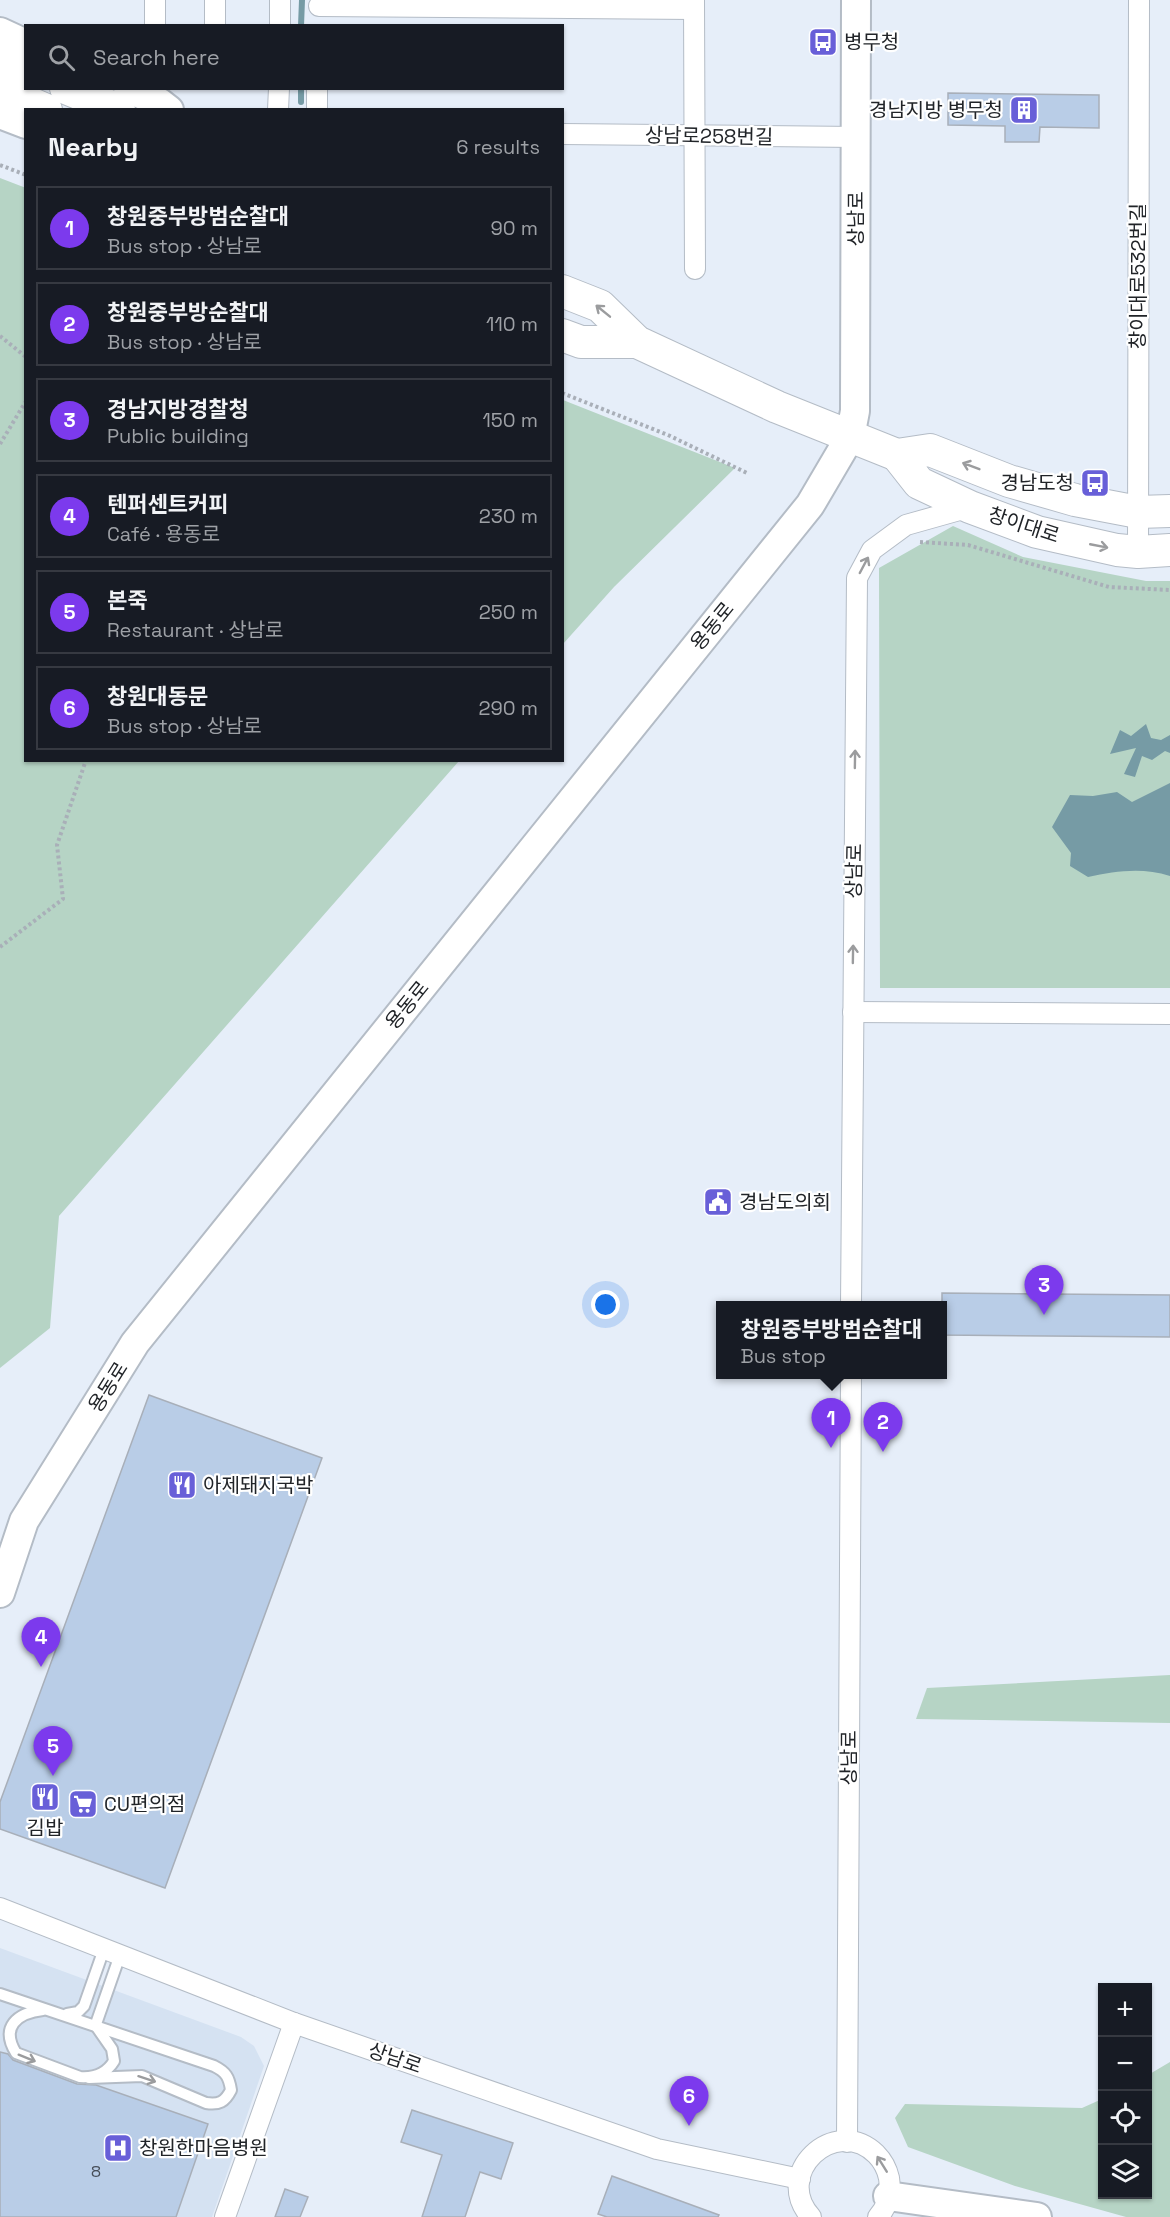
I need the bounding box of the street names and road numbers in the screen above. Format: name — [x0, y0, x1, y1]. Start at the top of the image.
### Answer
street label: 상남로258번길 — [645, 122, 773, 150]
street label: 상남로 — [843, 191, 869, 247]
street label: 창이대로532번길 — [1125, 203, 1151, 349]
street label: 창이대로 — [985, 501, 1063, 549]
street label: 용동로 — [685, 596, 739, 656]
street label: 상남로 — [841, 843, 867, 899]
street label: 용동로 — [380, 975, 434, 1035]
street label: 용동로 — [82, 1357, 134, 1417]
street label: 상남로 — [836, 1730, 862, 1786]
street label: 상남로 — [365, 2037, 425, 2079]

